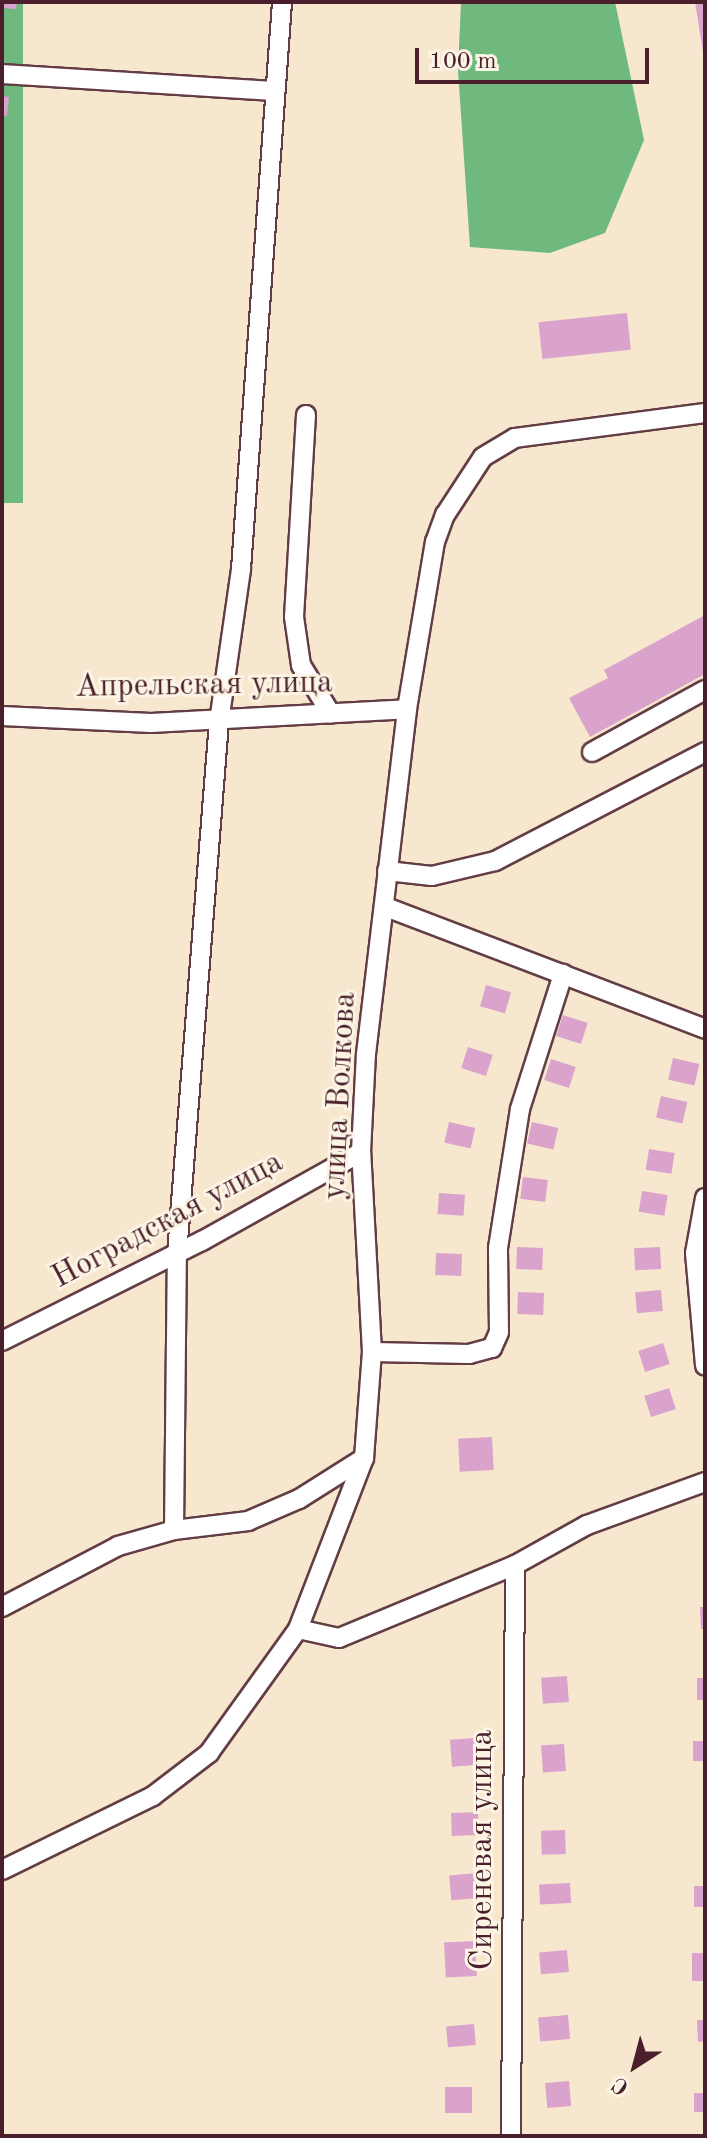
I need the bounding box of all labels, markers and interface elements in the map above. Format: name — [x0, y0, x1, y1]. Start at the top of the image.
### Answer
scale bar — [419, 32, 653, 82]
text: 100 m — [429, 50, 497, 74]
street label: Апрельская улица — [75, 665, 333, 707]
street label: улица Волкова — [316, 991, 366, 1201]
street label: Ноградская улица — [46, 1144, 290, 1298]
street label: Сиреневая улица — [464, 1730, 502, 1970]
north arrow — [595, 2026, 675, 2106]
text: С — [609, 2072, 633, 2099]

